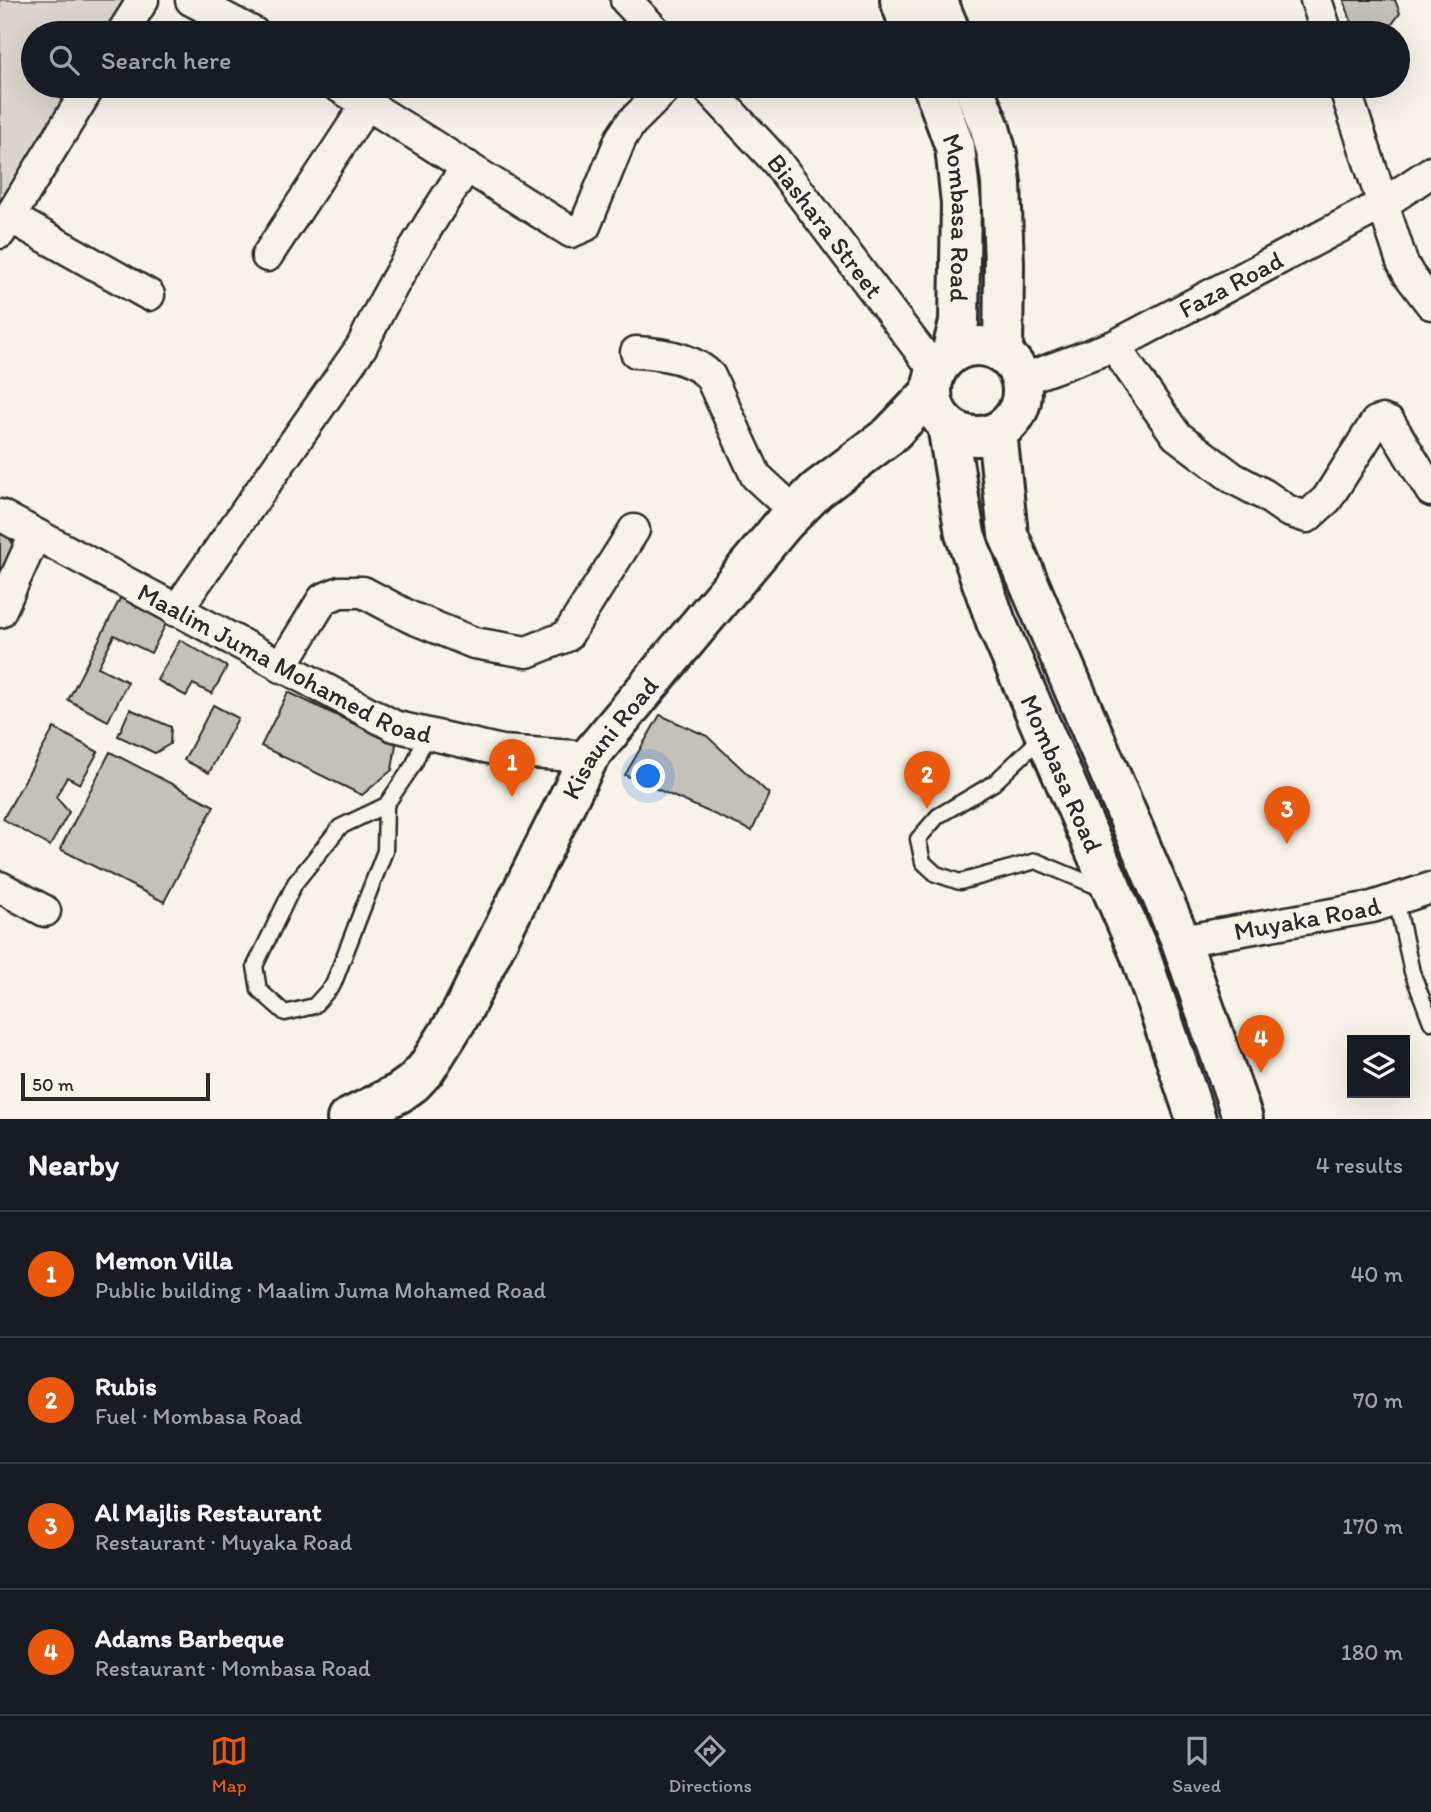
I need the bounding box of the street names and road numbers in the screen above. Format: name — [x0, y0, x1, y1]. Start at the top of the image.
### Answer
street label: Mombasa Road — [935, 129, 977, 303]
street label: Biashara Street — [760, 147, 890, 305]
street label: Faza Road — [1173, 244, 1288, 325]
street label: Maalim Juma Mohamed Road — [132, 576, 436, 750]
street label: Kisauni Road — [554, 670, 665, 805]
street label: Mombasa Road — [1013, 690, 1110, 858]
street label: Muyaka Road — [1231, 889, 1385, 947]

